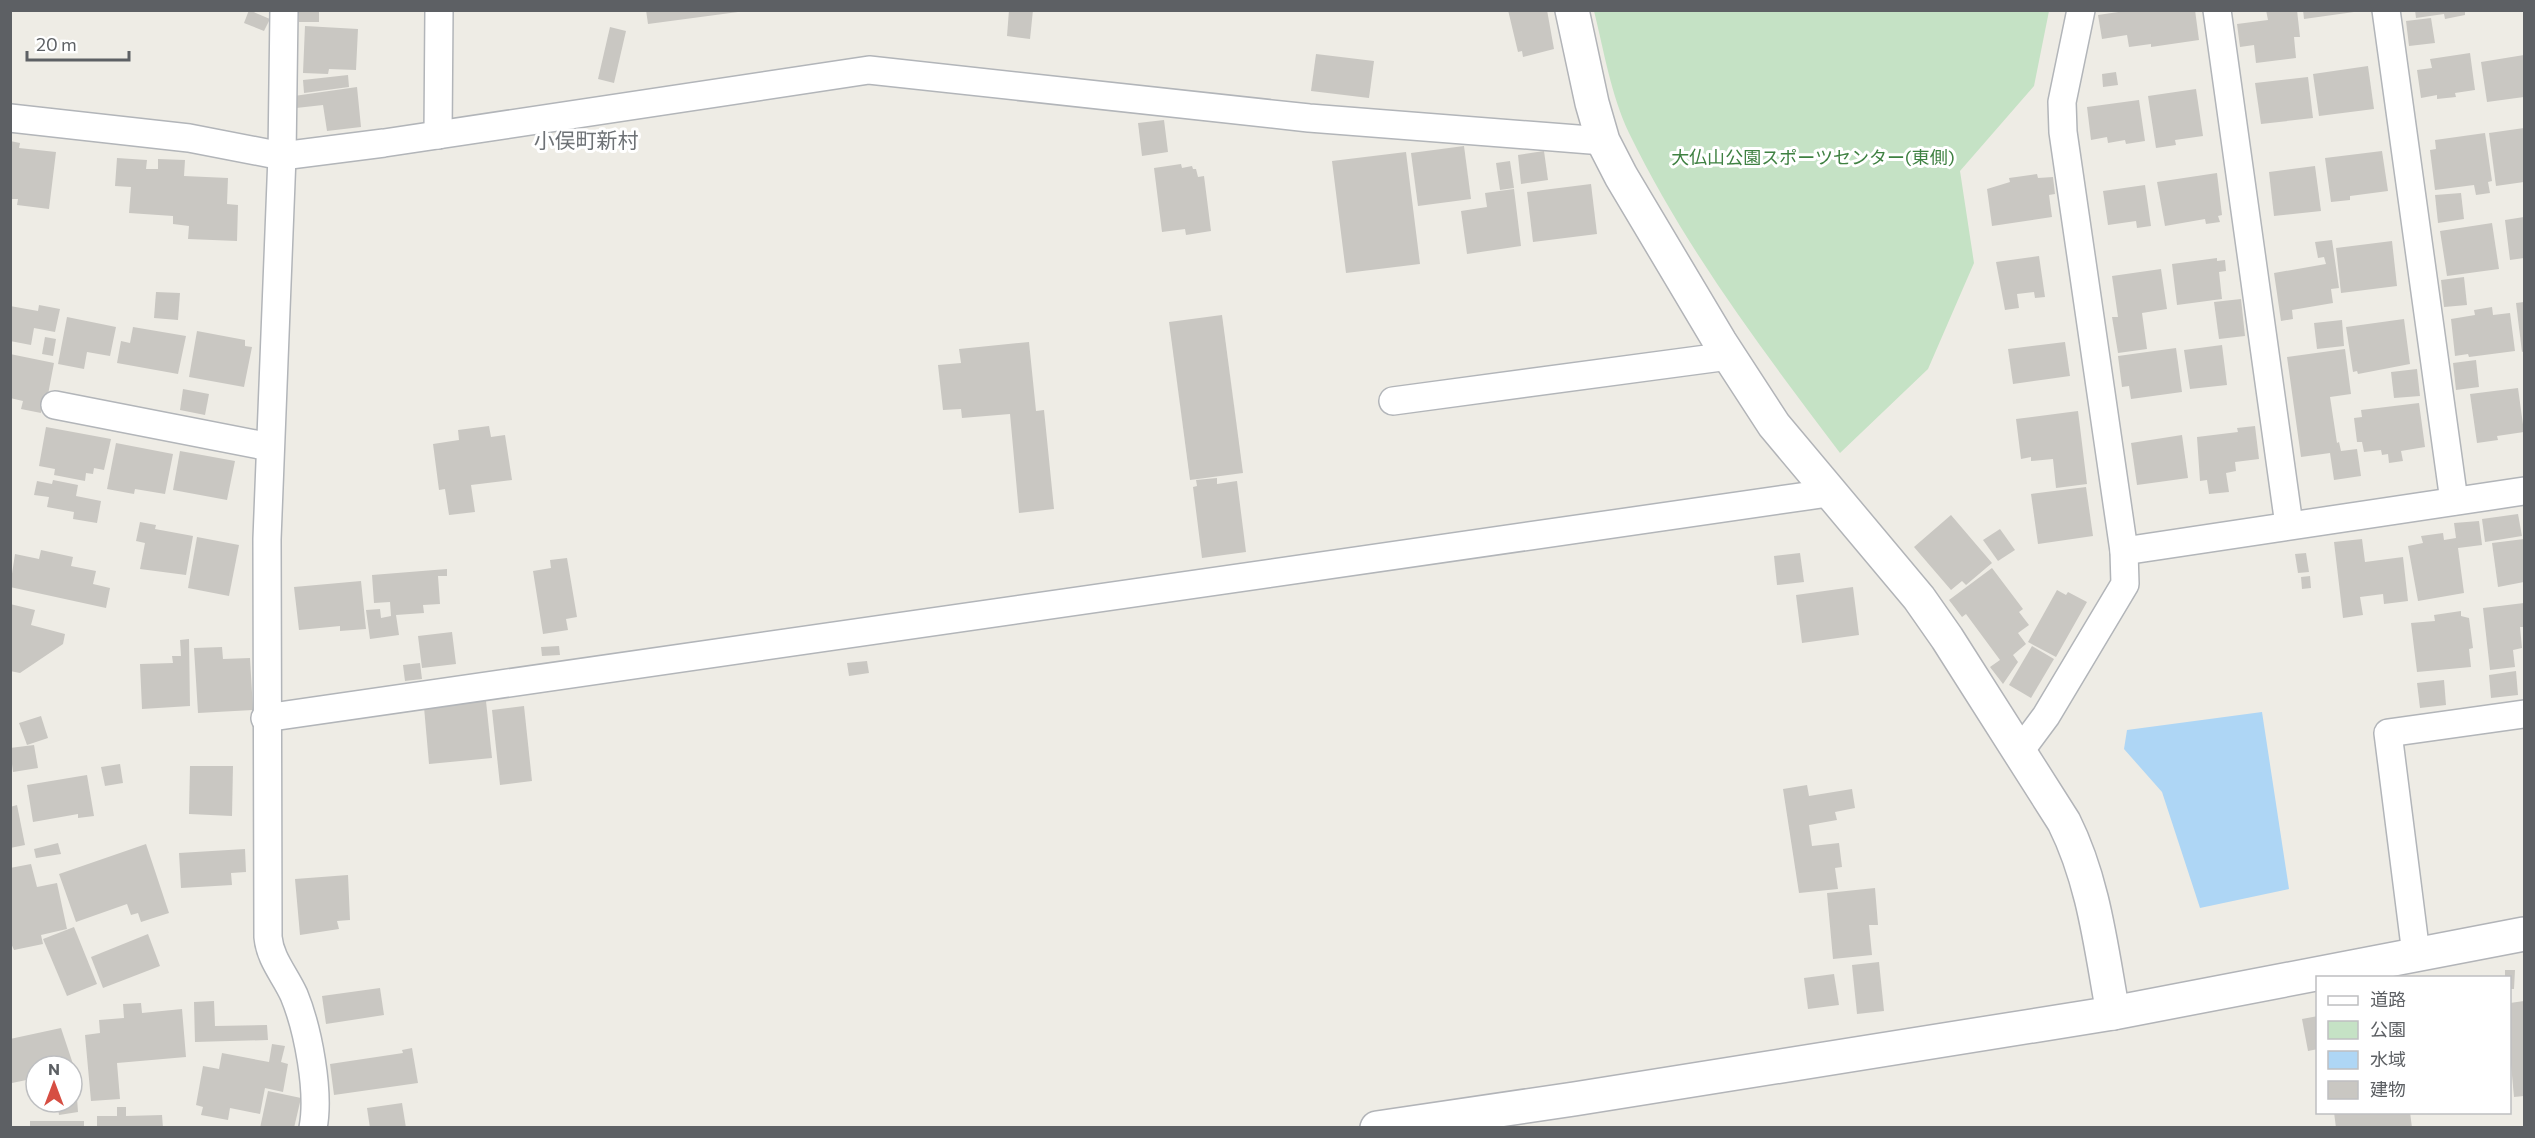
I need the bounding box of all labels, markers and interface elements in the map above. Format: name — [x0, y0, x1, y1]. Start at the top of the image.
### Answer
scale bar — [27, 24, 129, 62]
text: 20 m — [36, 33, 77, 55]
district label: 小俣町新村 — [534, 127, 639, 152]
park label: 大仏山公園スポーツセンター(東側) — [1671, 146, 1955, 168]
legend — [2316, 976, 2511, 1114]
text: 道路 — [2370, 988, 2406, 1010]
text: 公園 — [2370, 1018, 2406, 1040]
text: 水域 — [2370, 1048, 2406, 1070]
north arrow — [24, 1054, 84, 1114]
text: N — [48, 1059, 60, 1078]
text: 建物 — [2370, 1078, 2406, 1100]

